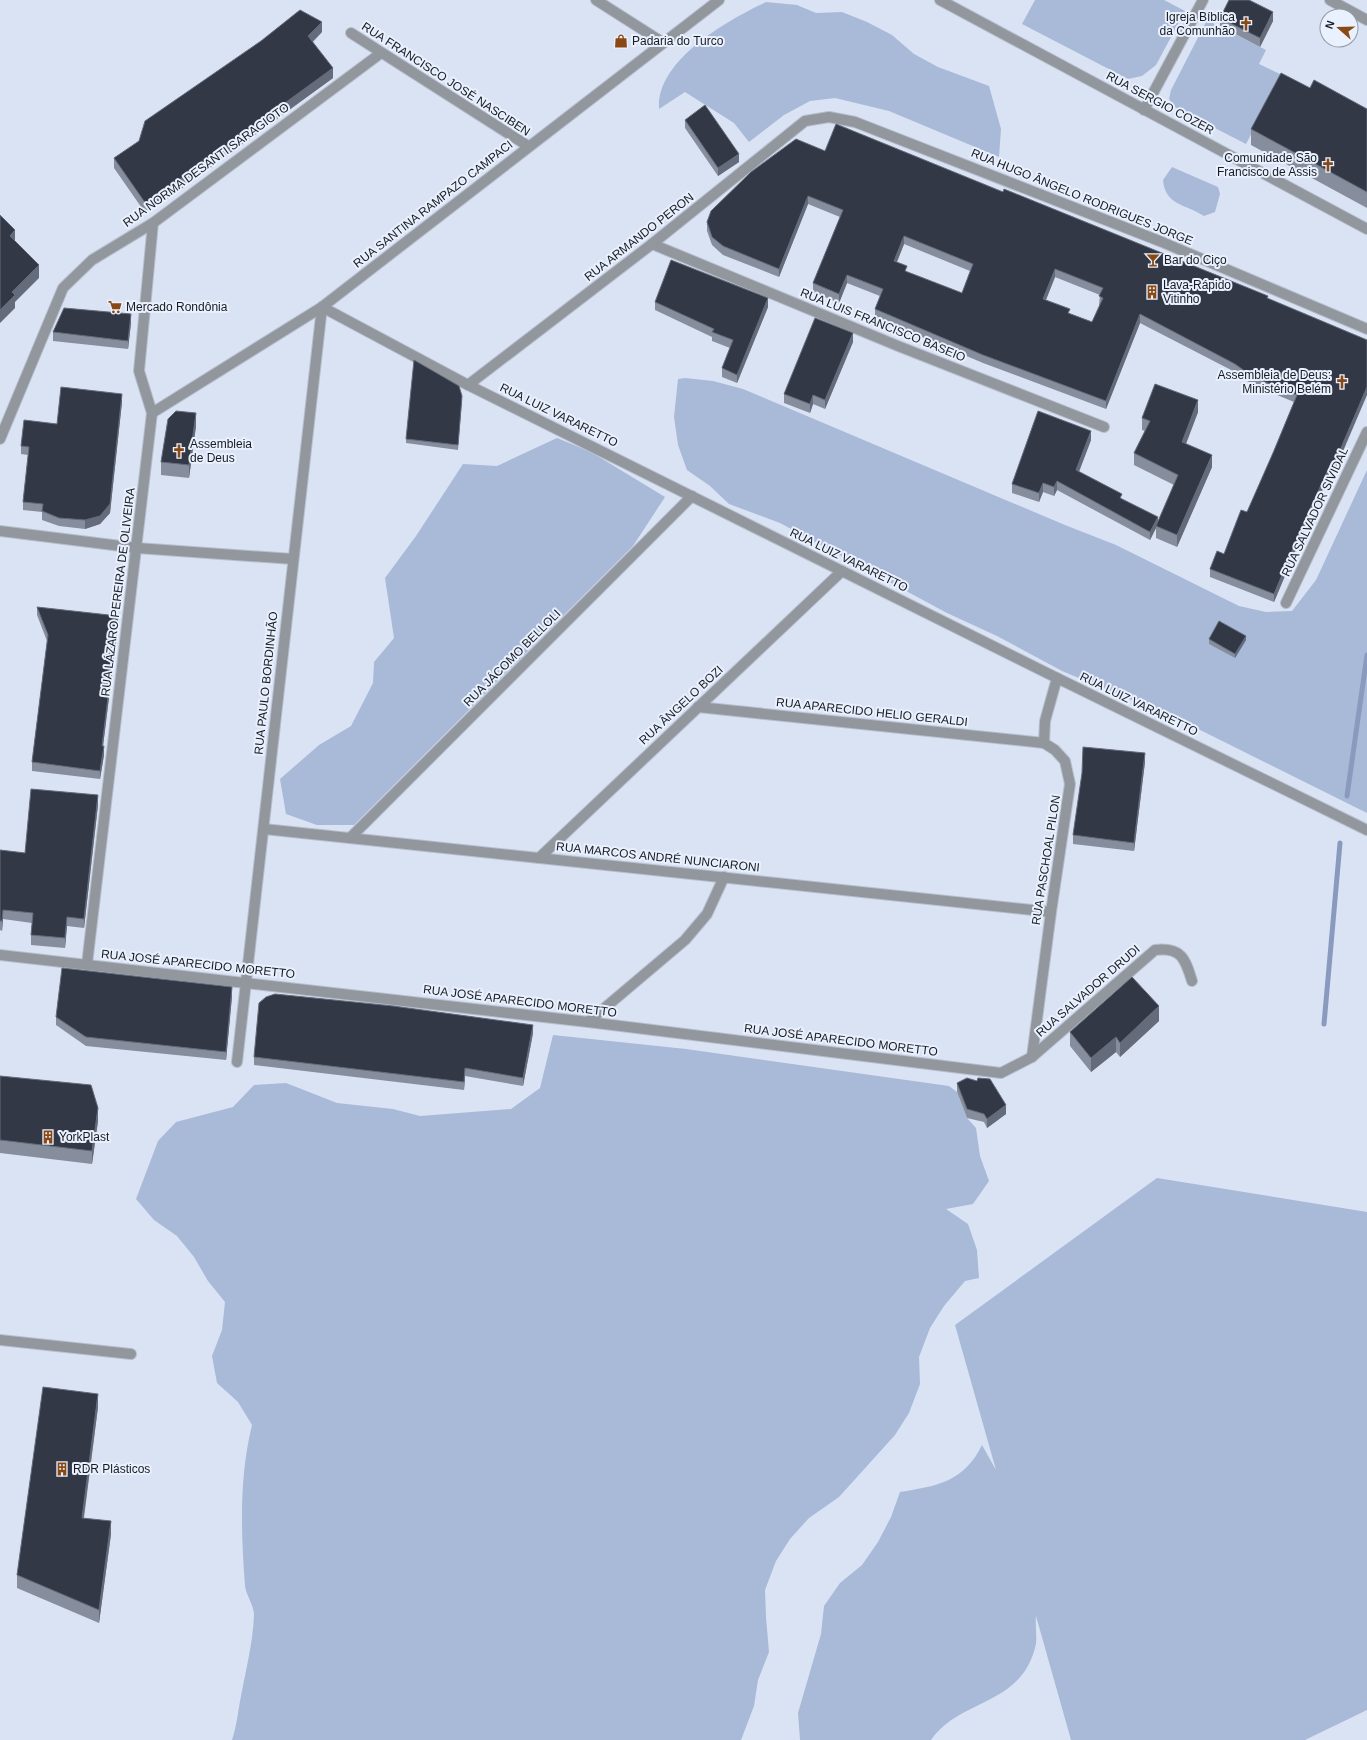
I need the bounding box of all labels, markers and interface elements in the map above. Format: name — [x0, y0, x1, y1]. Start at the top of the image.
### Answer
north arrow — [1319, 8, 1359, 48]
place label: Igreja Bíblica da Comunhão — [1160, 10, 1235, 38]
church icon: Igreja Bíblica da Comunhão — [1238, 16, 1254, 32]
street label: RUA FRANCISCO JOSÉ NASCIBEN — [359, 18, 533, 139]
text: N — [1323, 19, 1337, 30]
shop icon: Padaria do Turco — [613, 33, 629, 49]
place label: Padaria do Turco — [632, 34, 724, 48]
street label: RUA SERGIO COZER — [1104, 69, 1217, 138]
street label: RUA NORMA DESANTI SARAGIOTO — [120, 100, 292, 230]
street label: RUA SANTINA RAMPAZO CAMPACI — [351, 137, 515, 271]
street label: RUA HUGO ÂNGELO RODRIGUES JORGE — [969, 145, 1195, 248]
place label: Comunidade São Francisco de Assis — [1217, 151, 1317, 179]
church icon: Comunidade São Francisco de Assis — [1320, 157, 1336, 173]
street label: RUA ARMANDO PERON — [582, 190, 696, 284]
bar icon: Bar do Ciço — [1145, 252, 1161, 268]
place label: Bar do Ciço — [1164, 253, 1227, 267]
place label: Lava-Rápido Vitinho — [1163, 278, 1231, 306]
building icon: Lava-Rápido Vitinho — [1144, 284, 1160, 300]
street label: RUA LUIS FRANCISCO BASEIO — [798, 285, 968, 365]
supermarket icon: Mercado Rondônia — [107, 299, 123, 315]
place label: Mercado Rondônia — [126, 300, 228, 314]
place label: Assembleia de Deus: Ministério Belém — [1218, 368, 1331, 396]
church icon: Assembleia de Deus: Ministério Belém — [1334, 374, 1350, 390]
street label: RUA LUIZ VARARETTO — [498, 380, 620, 450]
place label: Assembleia de Deus — [190, 437, 252, 465]
church icon: Assembleia de Deus — [171, 443, 187, 459]
street label: RUA SALVADOR SIVIDAL — [1279, 445, 1351, 579]
street label: RUA LÁZARO PEREIRA DE OLIVEIRA — [97, 487, 138, 697]
street label: RUA LUIZ VARARETTO — [788, 525, 910, 595]
street label: RUA JÁCOMO BELLOLI — [460, 606, 563, 709]
street label: RUA PAULO BORDINHÃO — [252, 611, 280, 755]
street label: RUA ÂNGELO BOZI — [636, 662, 726, 747]
street label: RUA LUIZ VARARETTO — [1078, 669, 1200, 739]
street label: RUA APARECIDO HELIO GERALDI — [776, 695, 968, 729]
street label: RUA PASCHOAL PILON — [1029, 794, 1063, 926]
street label: RUA MARCOS ANDRÉ NUNCIARONI — [555, 838, 761, 875]
street label: RUA SALVADOR DRUDI — [1033, 942, 1143, 1040]
street label: RUA JOSÉ APARECIDO MORETTO — [100, 946, 296, 981]
street label: RUA JOSÉ APARECIDO MORETTO — [422, 981, 618, 1020]
street label: RUA JOSÉ APARECIDO MORETTO — [743, 1020, 939, 1059]
building icon: YorkPlast — [40, 1129, 56, 1145]
place label: YorkPlast — [59, 1130, 110, 1144]
building icon: RDR Plásticos — [54, 1461, 70, 1477]
place label: RDR Plásticos — [73, 1462, 150, 1476]

